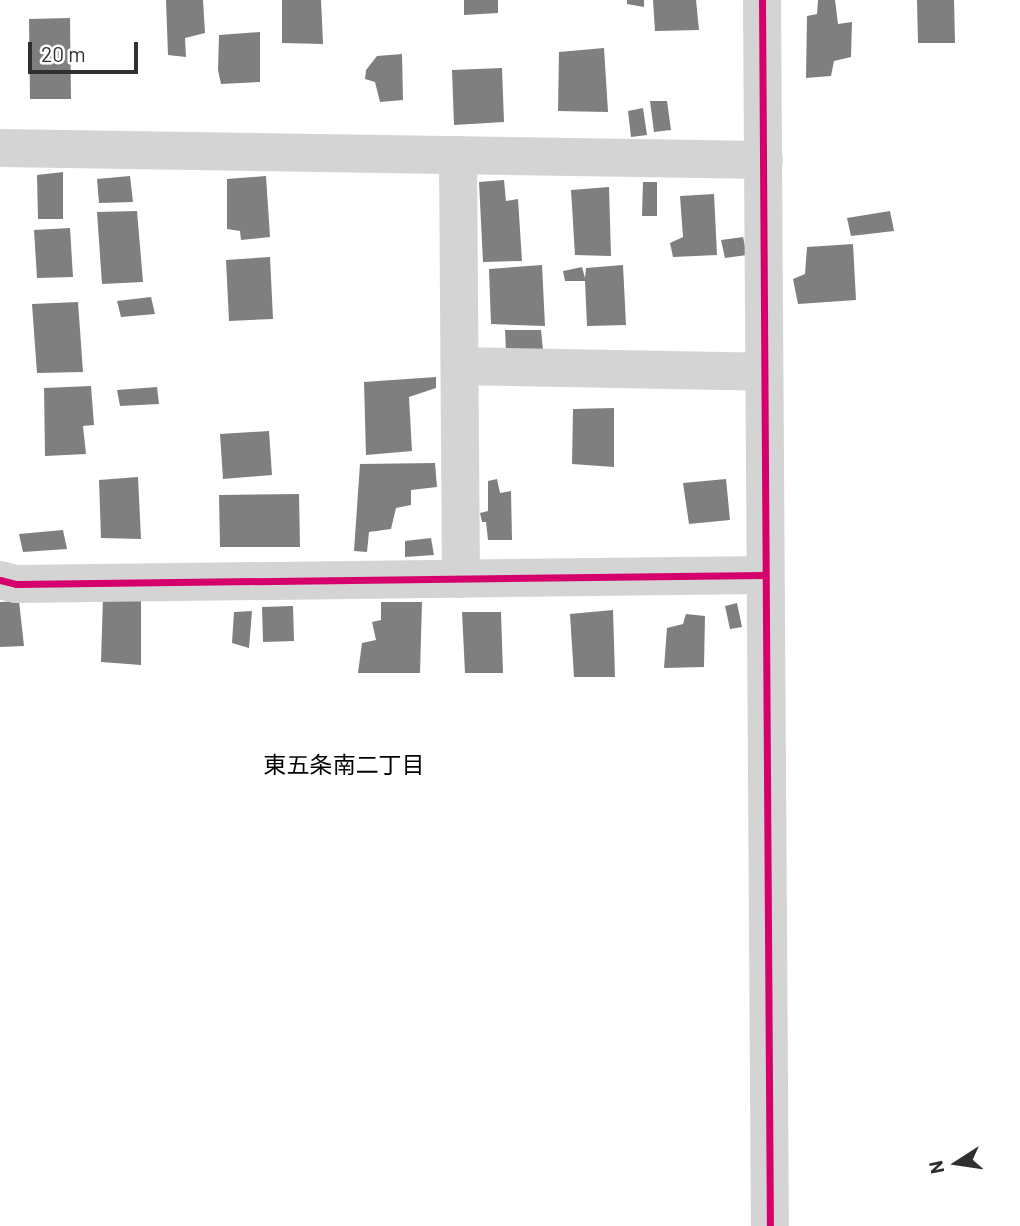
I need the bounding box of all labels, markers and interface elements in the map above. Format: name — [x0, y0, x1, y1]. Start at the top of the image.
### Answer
scale bar — [32, 28, 142, 72]
text: 20 m — [41, 41, 86, 66]
district label: 東五条南二丁目 — [264, 750, 424, 778]
north arrow — [922, 1128, 992, 1198]
text: N — [923, 1159, 949, 1176]

